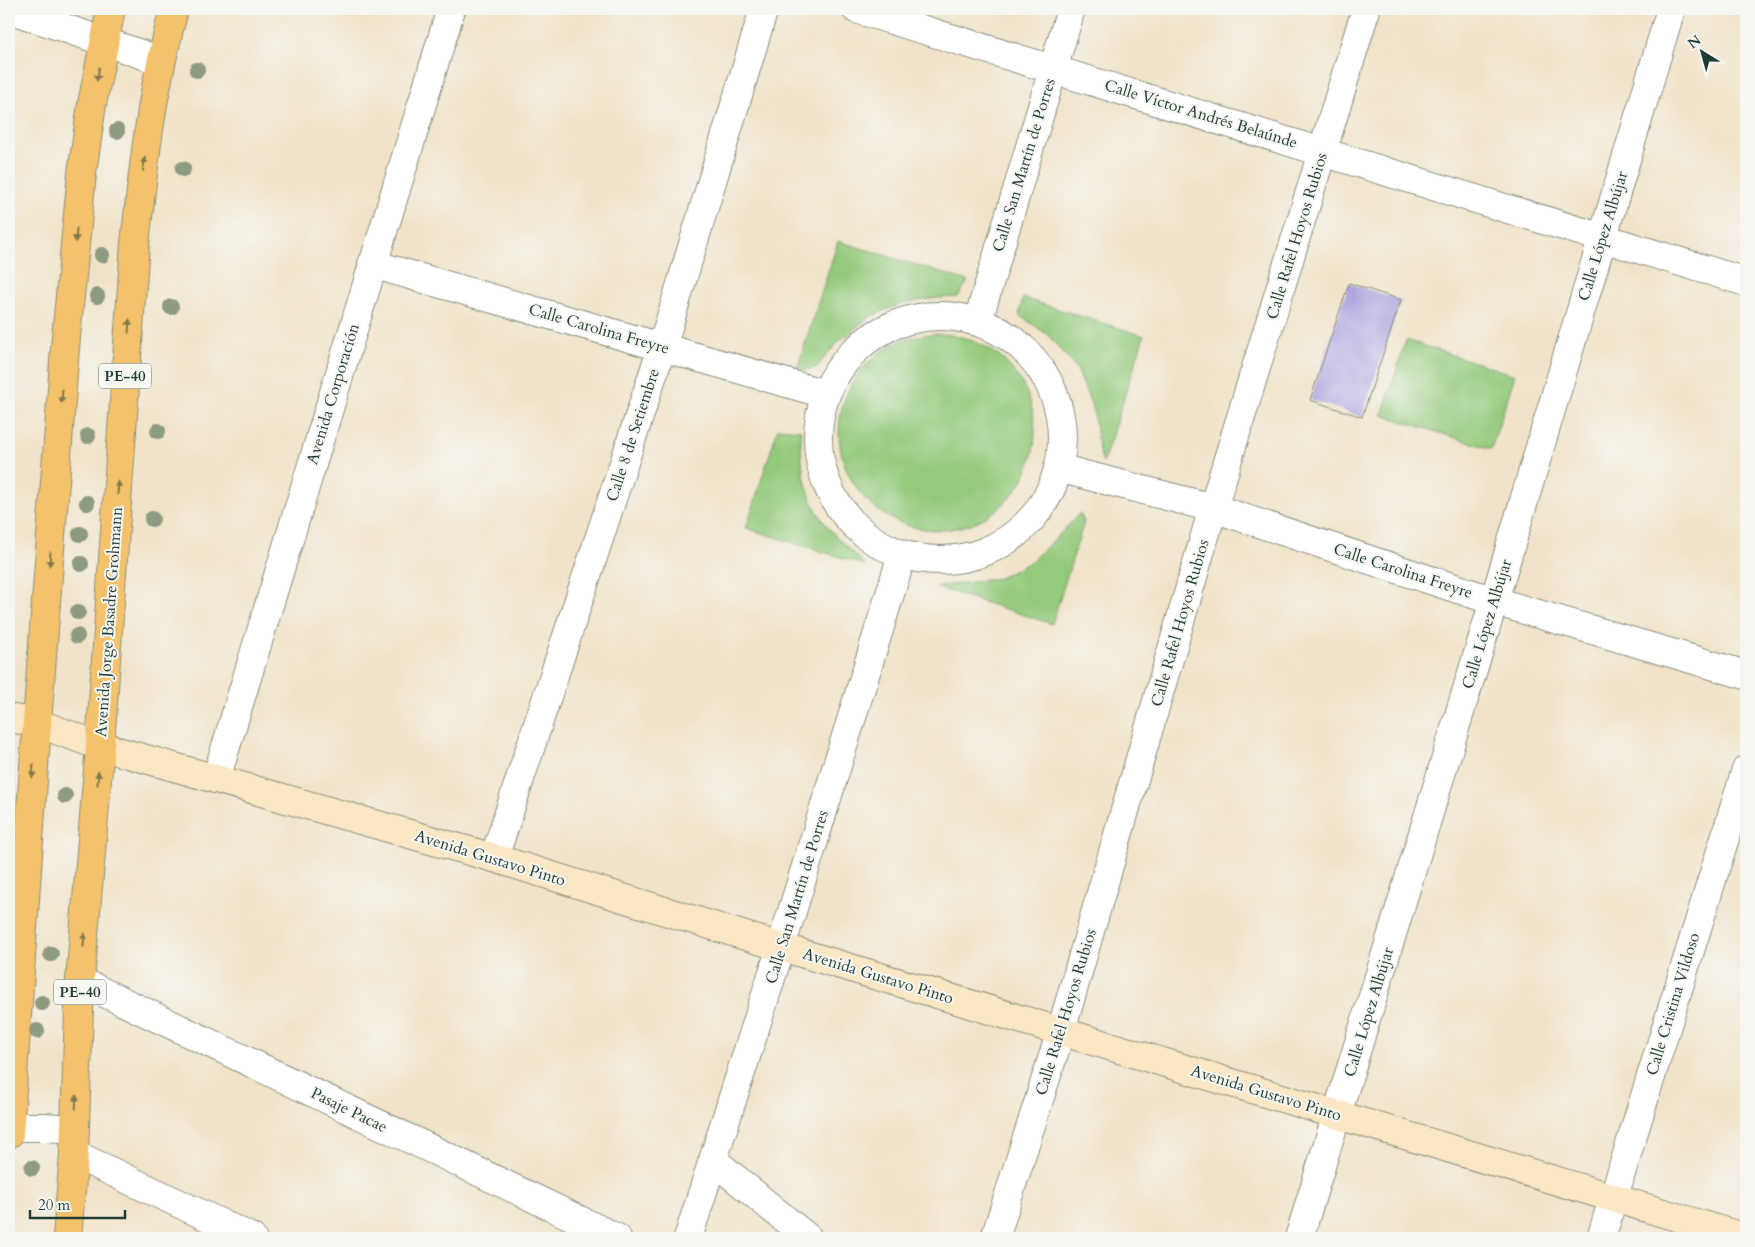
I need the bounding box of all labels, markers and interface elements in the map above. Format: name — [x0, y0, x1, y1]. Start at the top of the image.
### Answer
north arrow — [1678, 28, 1728, 78]
text: N — [1684, 31, 1705, 53]
one-way arrow — [93, 66, 101, 82]
street label: Calle Víctor Andrés Belaúnde — [1102, 74, 1300, 154]
street label: Calle San Martín de Porres — [987, 76, 1061, 254]
street label: Calle Rafel Hoyos Rubios — [1261, 150, 1333, 322]
one-way arrow — [140, 156, 148, 172]
street label: Calle López Albújar — [1573, 168, 1633, 304]
one-way arrow — [72, 227, 80, 243]
street label: Calle Carolina Freyre — [526, 298, 672, 360]
one-way arrow — [125, 318, 133, 334]
street label: Avenida Corporación — [301, 321, 365, 467]
road number: PE-40 — [99, 364, 151, 388]
street label: Calle 8 de Setiembre — [601, 366, 665, 504]
one-way arrow — [57, 389, 65, 405]
one-way arrow — [114, 480, 122, 496]
street label: Avenida Jorge Basadre Grohmann — [90, 506, 128, 738]
street label: Calle Rafel Hoyos Rubios — [1146, 537, 1214, 709]
street label: Calle Carolina Freyre — [1331, 538, 1475, 604]
one-way arrow — [45, 551, 53, 567]
street label: Calle López Albújar — [1457, 556, 1517, 692]
one-way arrow — [29, 764, 37, 780]
one-way arrow — [94, 770, 102, 786]
street label: Calle San Martín de Porres — [760, 808, 834, 986]
street label: Avenida Gustavo Pinto — [412, 825, 568, 892]
street label: Calle Rafel Hoyos Rubios — [1030, 926, 1102, 1098]
street label: Calle Cristina Vildoso — [1641, 930, 1705, 1078]
one-way arrow — [80, 932, 88, 948]
street label: Avenida Gustavo Pinto — [800, 943, 956, 1010]
street label: Calle López Albújar — [1339, 944, 1399, 1080]
road number: PE-40 — [54, 980, 106, 1004]
street label: Avenida Gustavo Pinto — [1188, 1060, 1344, 1127]
street label: Pasaje Pacae — [307, 1082, 391, 1138]
one-way arrow — [72, 1094, 80, 1110]
scale bar — [30, 1187, 125, 1219]
text: 20 m — [38, 1195, 70, 1215]

